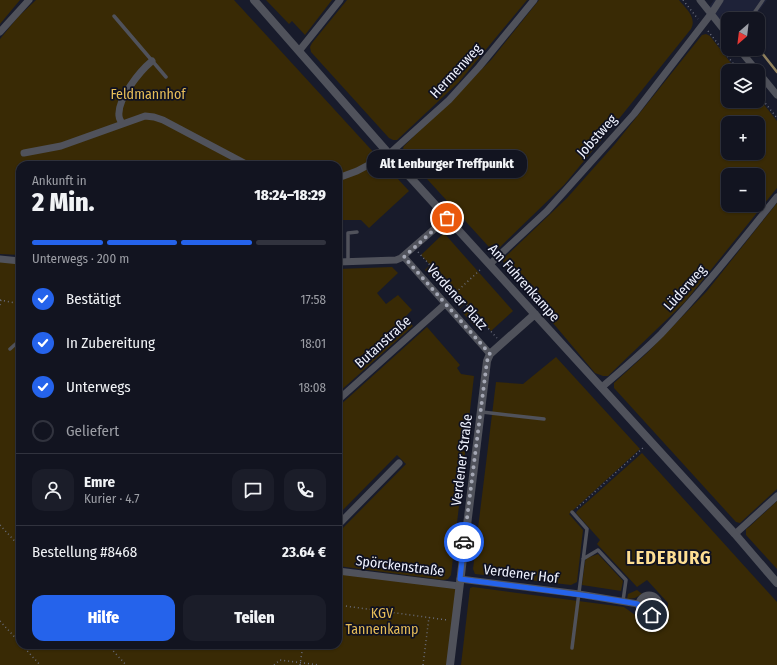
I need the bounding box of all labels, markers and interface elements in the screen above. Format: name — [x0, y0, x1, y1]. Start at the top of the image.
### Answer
north arrow — [721, 12, 765, 56]
map controls — [721, 12, 765, 212]
street label: Hermenweg — [427, 40, 486, 102]
button: layers — [721, 64, 765, 108]
park label: Feldmannhof — [110, 86, 187, 103]
street label: Jobstweg — [573, 111, 621, 161]
button: + — [721, 116, 765, 160]
callout: Alt Lenburger Treffpunkt — [367, 150, 527, 178]
text: Alt Lenburger Treffpunkt — [380, 156, 514, 171]
button: − — [721, 168, 765, 212]
text: Ankunft in — [32, 173, 87, 188]
text: 18:24–18:29 — [254, 186, 326, 204]
text: 2 Min. — [32, 187, 95, 218]
pin — [430, 201, 464, 235]
icon: bag — [436, 207, 458, 229]
street label: Am Fuhrenkampe — [485, 241, 563, 325]
text: Unterwegs · 200 m — [32, 251, 129, 266]
street label: Verdener Platz — [423, 261, 491, 334]
street label: Lüderweg — [660, 261, 710, 314]
icon: check — [32, 288, 54, 310]
text: Bestätigt — [66, 290, 121, 308]
text: 17:58 — [300, 292, 326, 307]
street label: Butanstraße — [351, 312, 415, 372]
icon: check — [32, 332, 54, 354]
text: In Zubereitung — [66, 334, 155, 352]
text: 18:01 — [300, 336, 326, 351]
icon: check — [32, 376, 54, 398]
text: Unterwegs — [66, 378, 131, 396]
text: 18:08 — [298, 380, 326, 395]
street label: Verdener Straße — [448, 413, 476, 507]
text: Geliefert — [66, 422, 119, 440]
button: person — [32, 469, 74, 511]
button: chat — [232, 469, 274, 511]
button: phone — [284, 469, 326, 511]
text: Emre — [84, 473, 115, 491]
text: Kurier · 4.7 — [84, 491, 140, 506]
courier — [444, 522, 484, 562]
icon: car — [453, 531, 475, 553]
text: Bestellung #8468 — [32, 543, 137, 561]
text: 23.64 € — [282, 543, 326, 561]
district label: LEDEBURG — [626, 547, 712, 569]
street label: Spörckenstraße — [355, 552, 445, 580]
street label: Verdener Hof — [483, 561, 561, 587]
button: Hilfe — [32, 595, 175, 641]
button: Teilen — [183, 595, 326, 641]
pin — [635, 598, 669, 632]
icon: home — [641, 604, 663, 626]
park label: KGV Tannenkamp — [345, 605, 419, 638]

